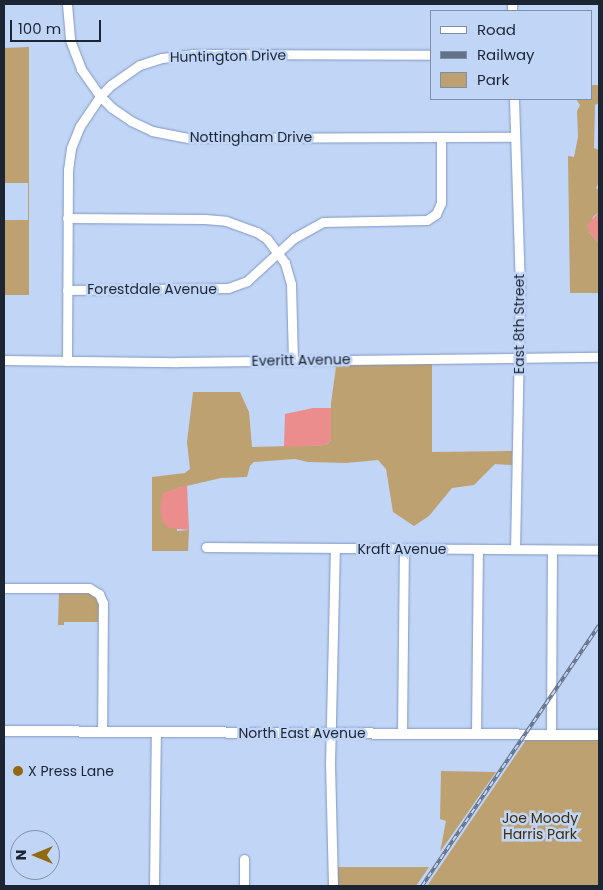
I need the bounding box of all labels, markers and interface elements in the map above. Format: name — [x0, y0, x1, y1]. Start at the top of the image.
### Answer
scale bar — [12, 10, 104, 42]
legend — [430, 10, 593, 100]
text: 100 m — [18, 18, 61, 39]
text: Road — [477, 19, 516, 40]
text: Railway — [477, 44, 535, 65]
street label: Huntington Drive — [170, 47, 286, 65]
text: Park — [477, 69, 509, 90]
street label: Nottingham Drive — [190, 129, 312, 145]
street label: East 8th Street — [511, 274, 527, 374]
street label: Forestdale Avenue — [87, 281, 217, 297]
street label: Everitt Avenue — [251, 351, 351, 369]
street label: Kraft Avenue — [357, 541, 447, 557]
street label: North East Avenue — [238, 725, 366, 741]
place label: X Press Lane — [28, 763, 114, 779]
marker: X Press Lane — [12, 765, 24, 777]
park label: Joe Moody Harris Park — [502, 810, 578, 842]
north arrow — [10, 830, 60, 880]
text: N — [11, 850, 31, 860]

